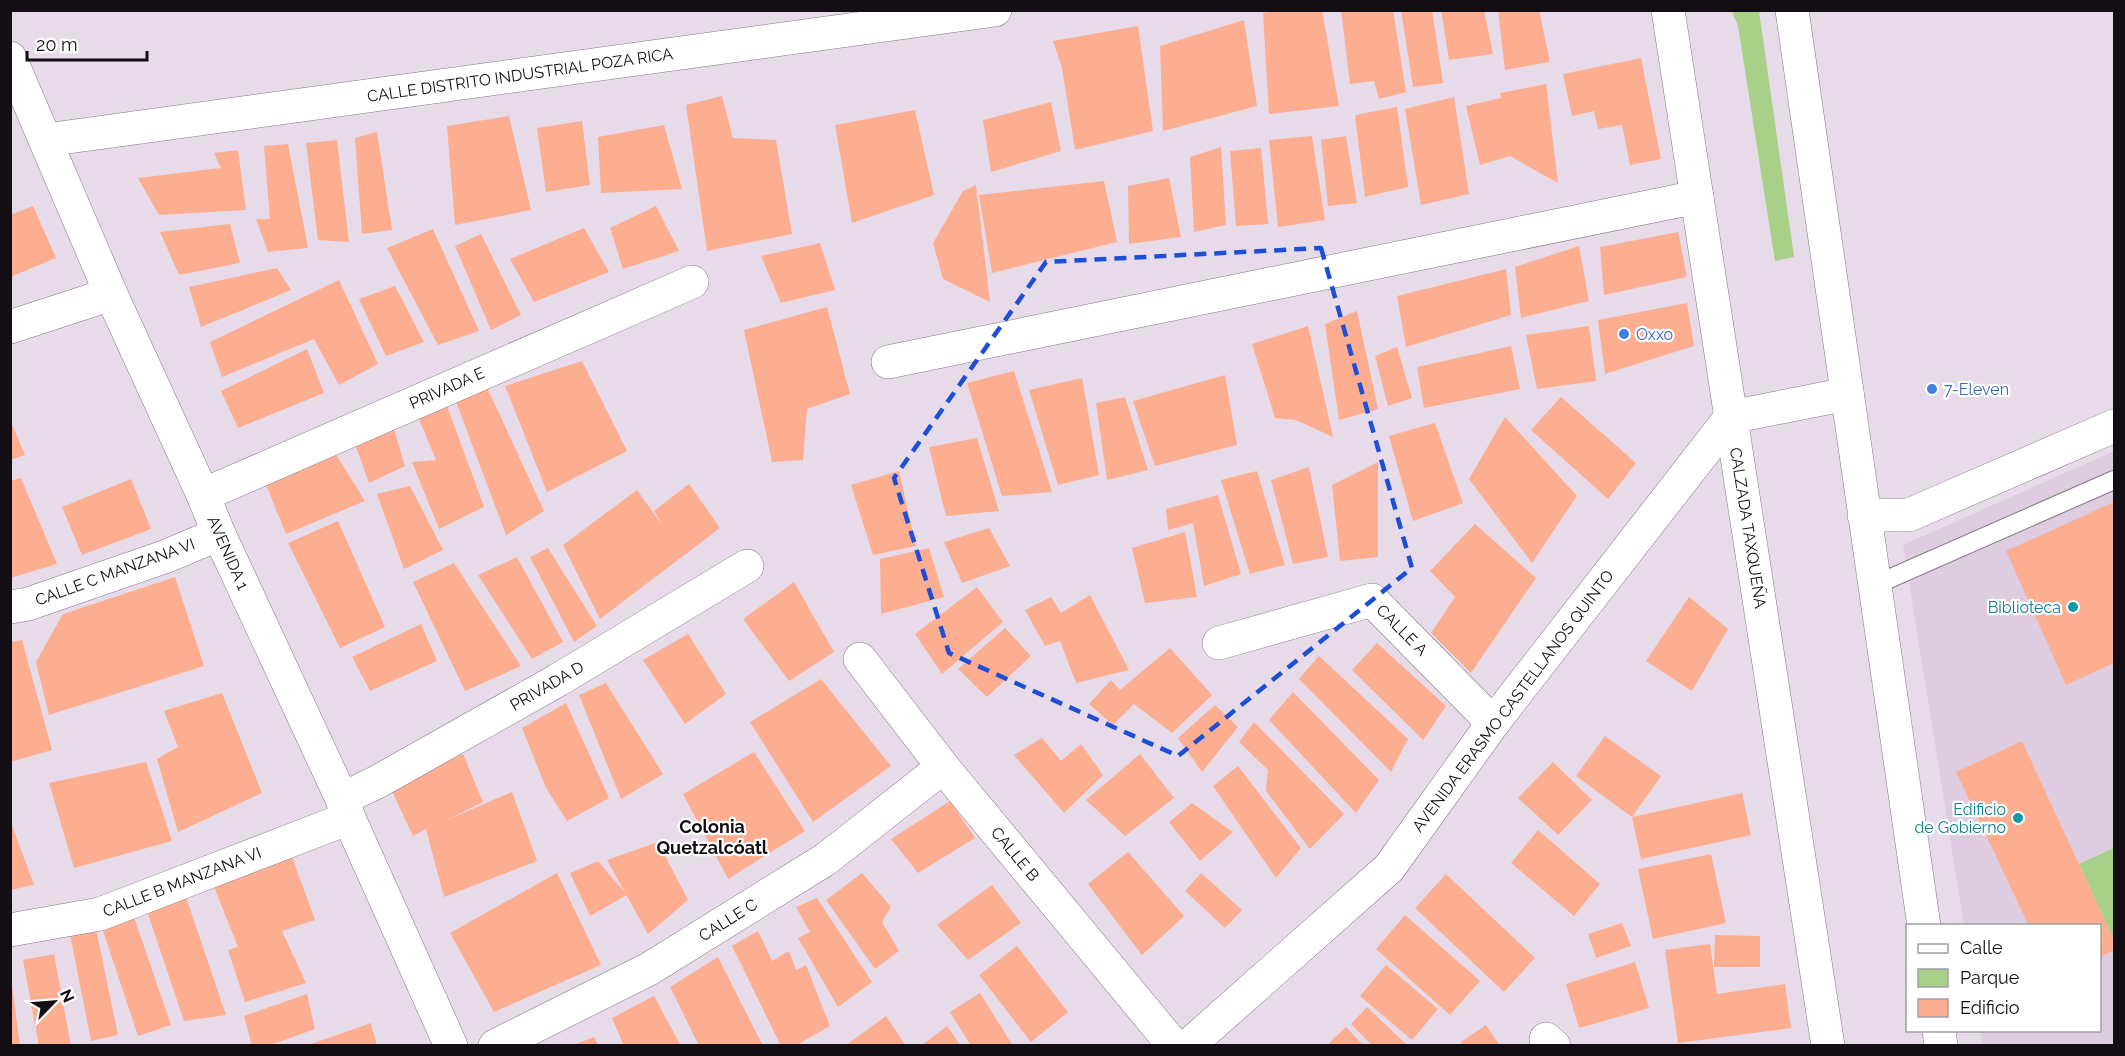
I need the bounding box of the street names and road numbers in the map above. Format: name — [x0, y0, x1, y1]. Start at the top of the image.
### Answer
street label: CALLE DISTRITO INDUSTRIAL POZA RICA — [366, 44, 674, 106]
street label: PRIVADA E — [406, 363, 488, 413]
street label: CALZADA TAXQUEÑA — [1726, 446, 1771, 610]
street label: AVENIDA 1 — [203, 513, 253, 593]
street label: CALLE C MANZANA VI — [33, 534, 197, 610]
street label: AVENIDA ERASMO CASTELLANOS QUINTO — [1408, 566, 1618, 836]
street label: CALLE A — [1373, 601, 1432, 660]
street label: PRIVADA D — [507, 657, 587, 715]
street label: CALLE B — [987, 823, 1043, 885]
street label: CALLE B MANZANA VI — [100, 843, 264, 921]
street label: CALLE C — [695, 895, 761, 945]

